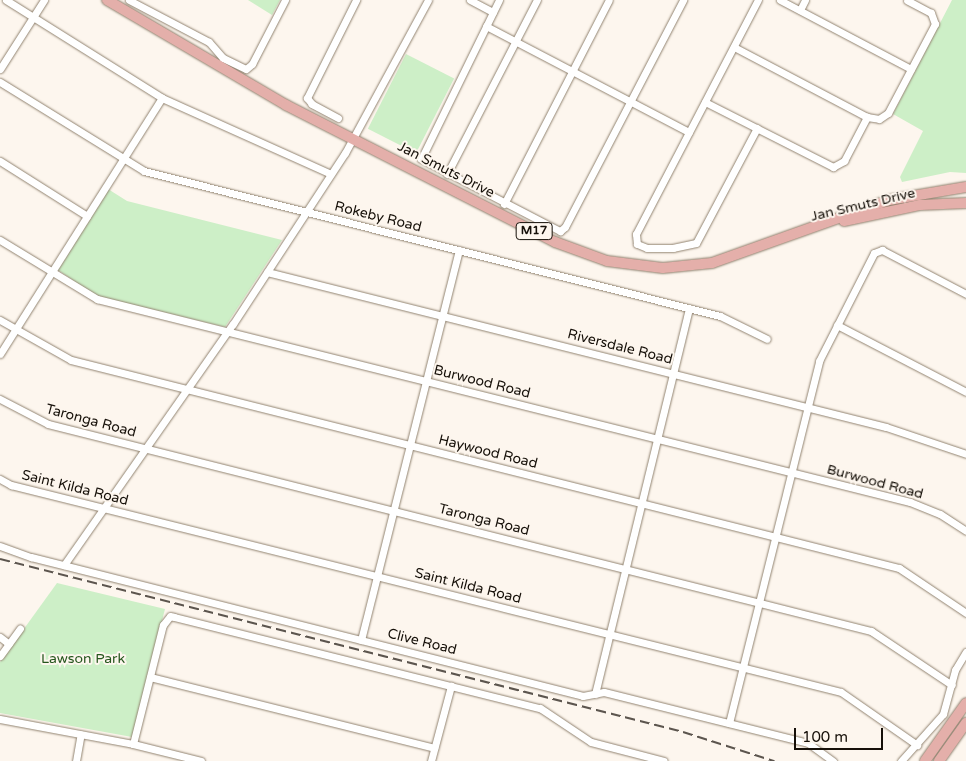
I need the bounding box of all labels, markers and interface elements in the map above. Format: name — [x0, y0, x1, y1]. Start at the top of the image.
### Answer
street label: Jan Smuts Drive — [395, 138, 497, 202]
street label: Jan Smuts Drive — [809, 185, 917, 225]
street label: Rokeby Road — [333, 198, 423, 236]
road number: M17 — [515, 222, 553, 240]
street label: Riversdale Road — [566, 326, 674, 368]
street label: Burwood Road — [432, 362, 532, 402]
street label: Taronga Road — [44, 401, 138, 441]
street label: Haywood Road — [437, 432, 539, 472]
street label: Burwood Road — [825, 461, 925, 503]
street label: Saint Kilda Road — [20, 467, 130, 509]
street label: Taronga Road — [437, 501, 531, 539]
street label: Saint Kilda Road — [413, 565, 523, 607]
street label: Clive Road — [386, 625, 458, 659]
park label: Lawson Park — [41, 651, 125, 667]
scale bar — [796, 718, 885, 750]
text: 100 m — [802, 728, 848, 746]

